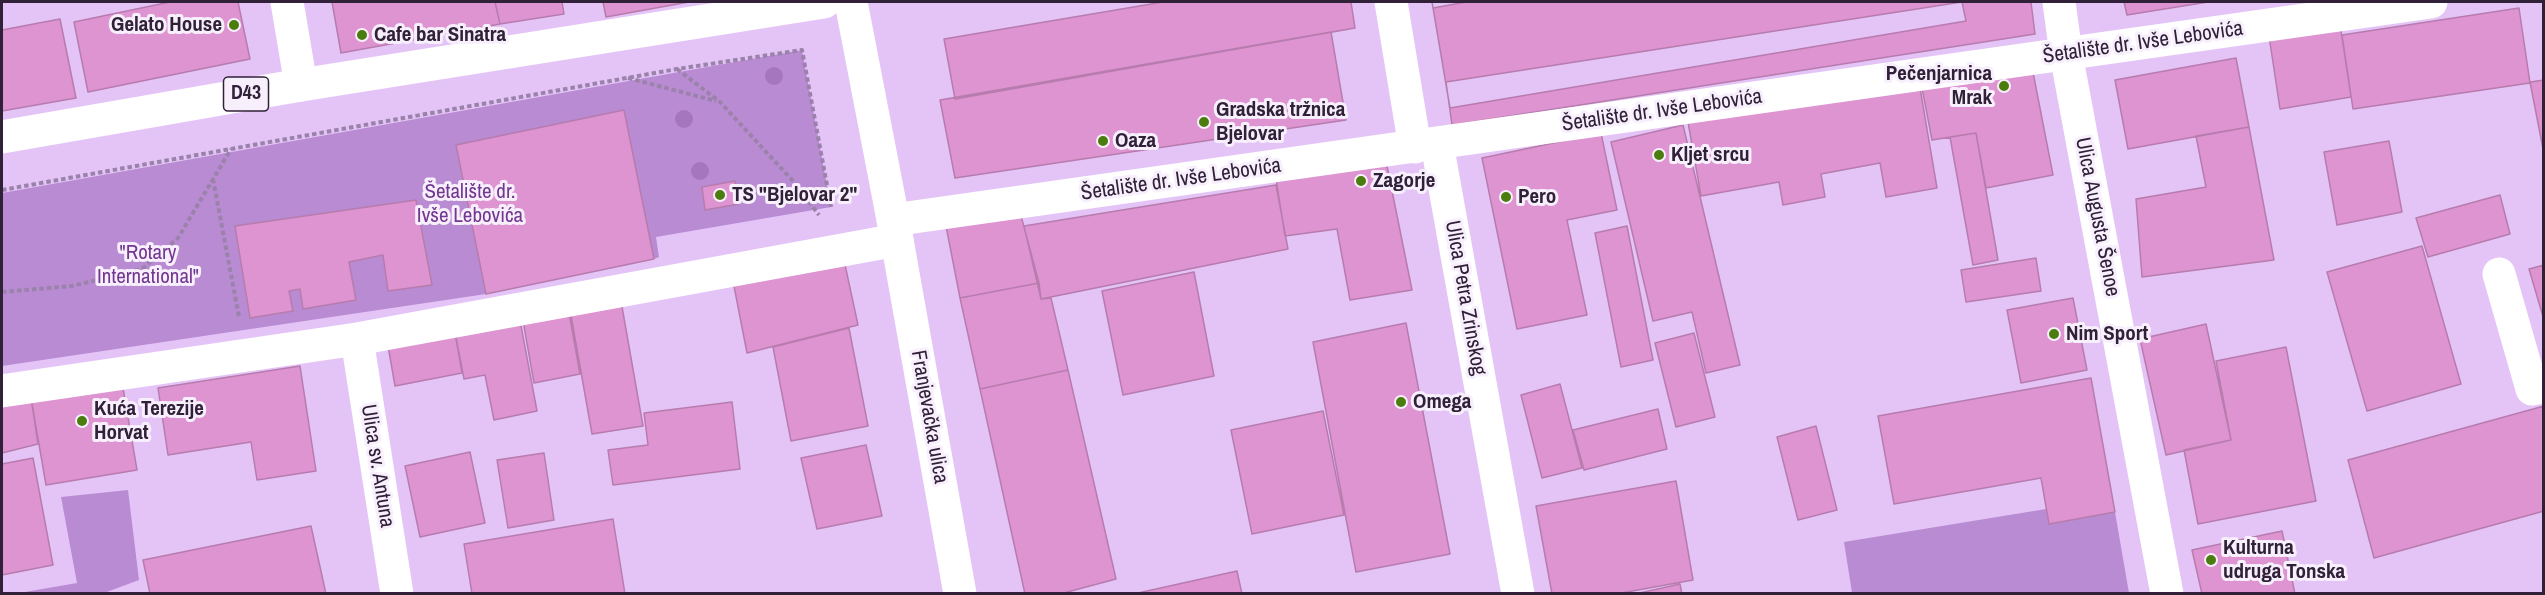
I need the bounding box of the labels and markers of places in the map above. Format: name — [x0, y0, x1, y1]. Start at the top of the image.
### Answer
place label: Gelato House — [111, 12, 222, 38]
marker: Gelato House — [227, 18, 241, 32]
place label: Cafe bar Sinatra — [374, 22, 506, 48]
marker: Cafe bar Sinatra — [355, 28, 369, 42]
place label: Pečenjarnica Mrak — [1886, 61, 1992, 111]
marker: Pečenjarnica Mrak — [1997, 79, 2011, 93]
place label: Gradska tržnica Bjelovar — [1216, 97, 1345, 147]
marker: Gradska tržnica Bjelovar — [1197, 115, 1211, 129]
place label: Oaza — [1115, 128, 1156, 154]
marker: Oaza — [1096, 134, 1110, 148]
place label: Kljet srcu — [1671, 142, 1749, 168]
marker: Kljet srcu — [1652, 148, 1666, 162]
place label: Zagorje — [1373, 168, 1435, 194]
marker: Zagorje — [1354, 174, 1368, 188]
place label: TS "Bjelovar 2" — [732, 182, 857, 208]
place label: Pero — [1518, 184, 1556, 210]
marker: TS "Bjelovar 2" — [713, 188, 727, 202]
marker: Pero — [1499, 190, 1513, 204]
place label: Nim Sport — [2066, 321, 2148, 347]
marker: Nim Sport — [2047, 327, 2061, 341]
place label: Omega — [1413, 389, 1471, 415]
marker: Omega — [1394, 395, 1408, 409]
place label: Kuća Terezije Horvat — [94, 396, 204, 446]
marker: Kuća Terezije Horvat — [75, 414, 89, 428]
place label: Kulturna udruga Tonska — [2223, 535, 2345, 585]
marker: Kulturna udruga Tonska — [2204, 553, 2218, 567]

